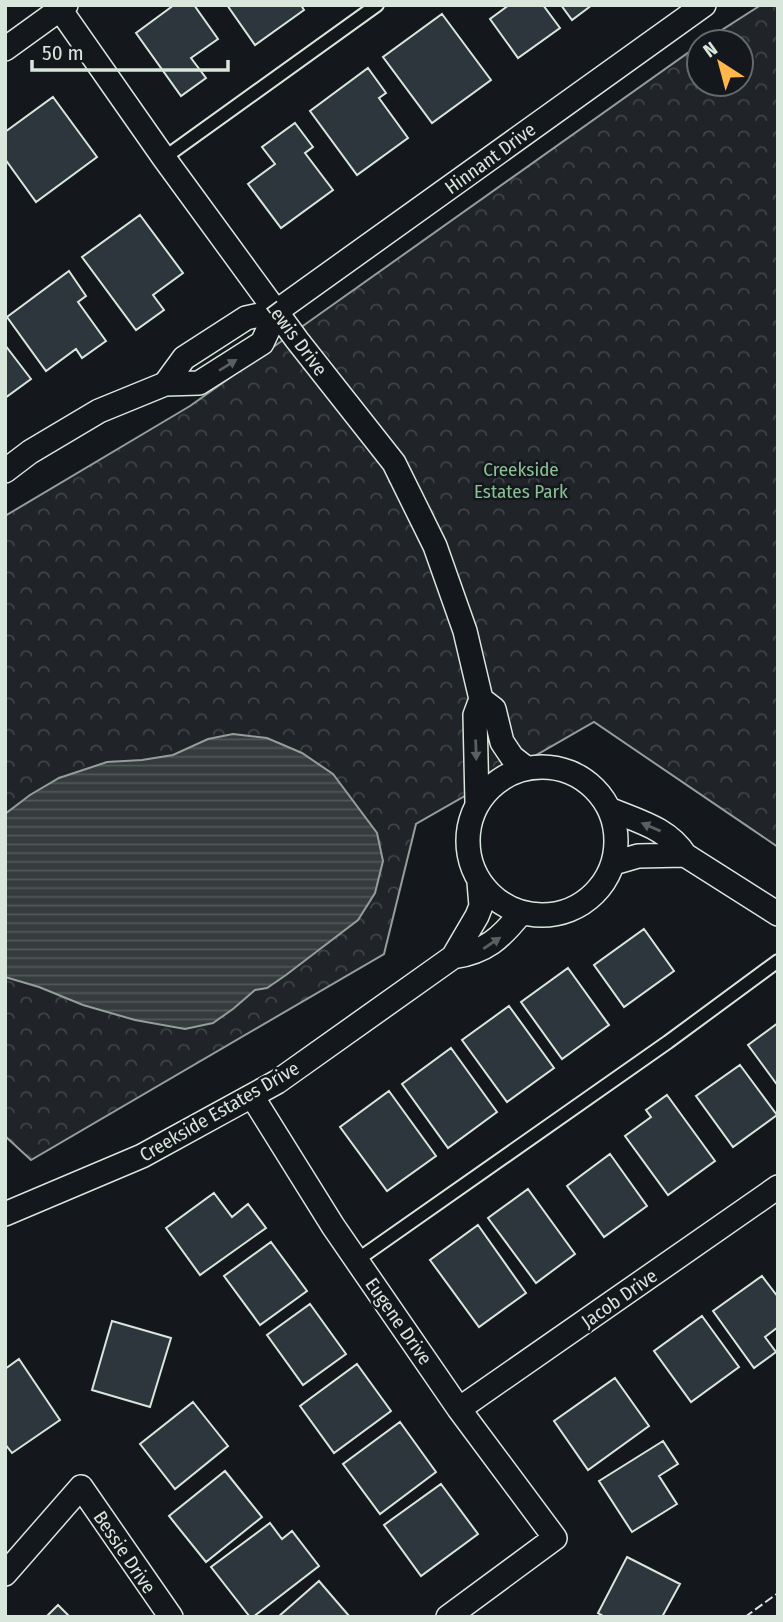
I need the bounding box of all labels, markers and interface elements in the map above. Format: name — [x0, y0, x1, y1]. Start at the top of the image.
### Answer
scale bar — [32, 28, 228, 72]
north arrow — [685, 28, 755, 98]
text: N — [699, 37, 722, 62]
text: 50 m — [42, 40, 84, 66]
street label: Hinnant Drive — [440, 118, 540, 199]
street label: Lewis Drive — [261, 296, 332, 380]
one-way arrow — [218, 358, 237, 371]
park label: Creekside Estates Park — [474, 458, 568, 503]
one-way arrow — [470, 739, 481, 761]
one-way arrow — [641, 821, 661, 833]
one-way arrow — [482, 936, 501, 949]
street label: Creekside Estates Drive — [135, 1056, 303, 1166]
street label: Jacob Drive — [577, 1264, 662, 1333]
street label: Eugene Drive — [360, 1273, 437, 1369]
street label: Bessie Drive — [89, 1507, 161, 1598]

